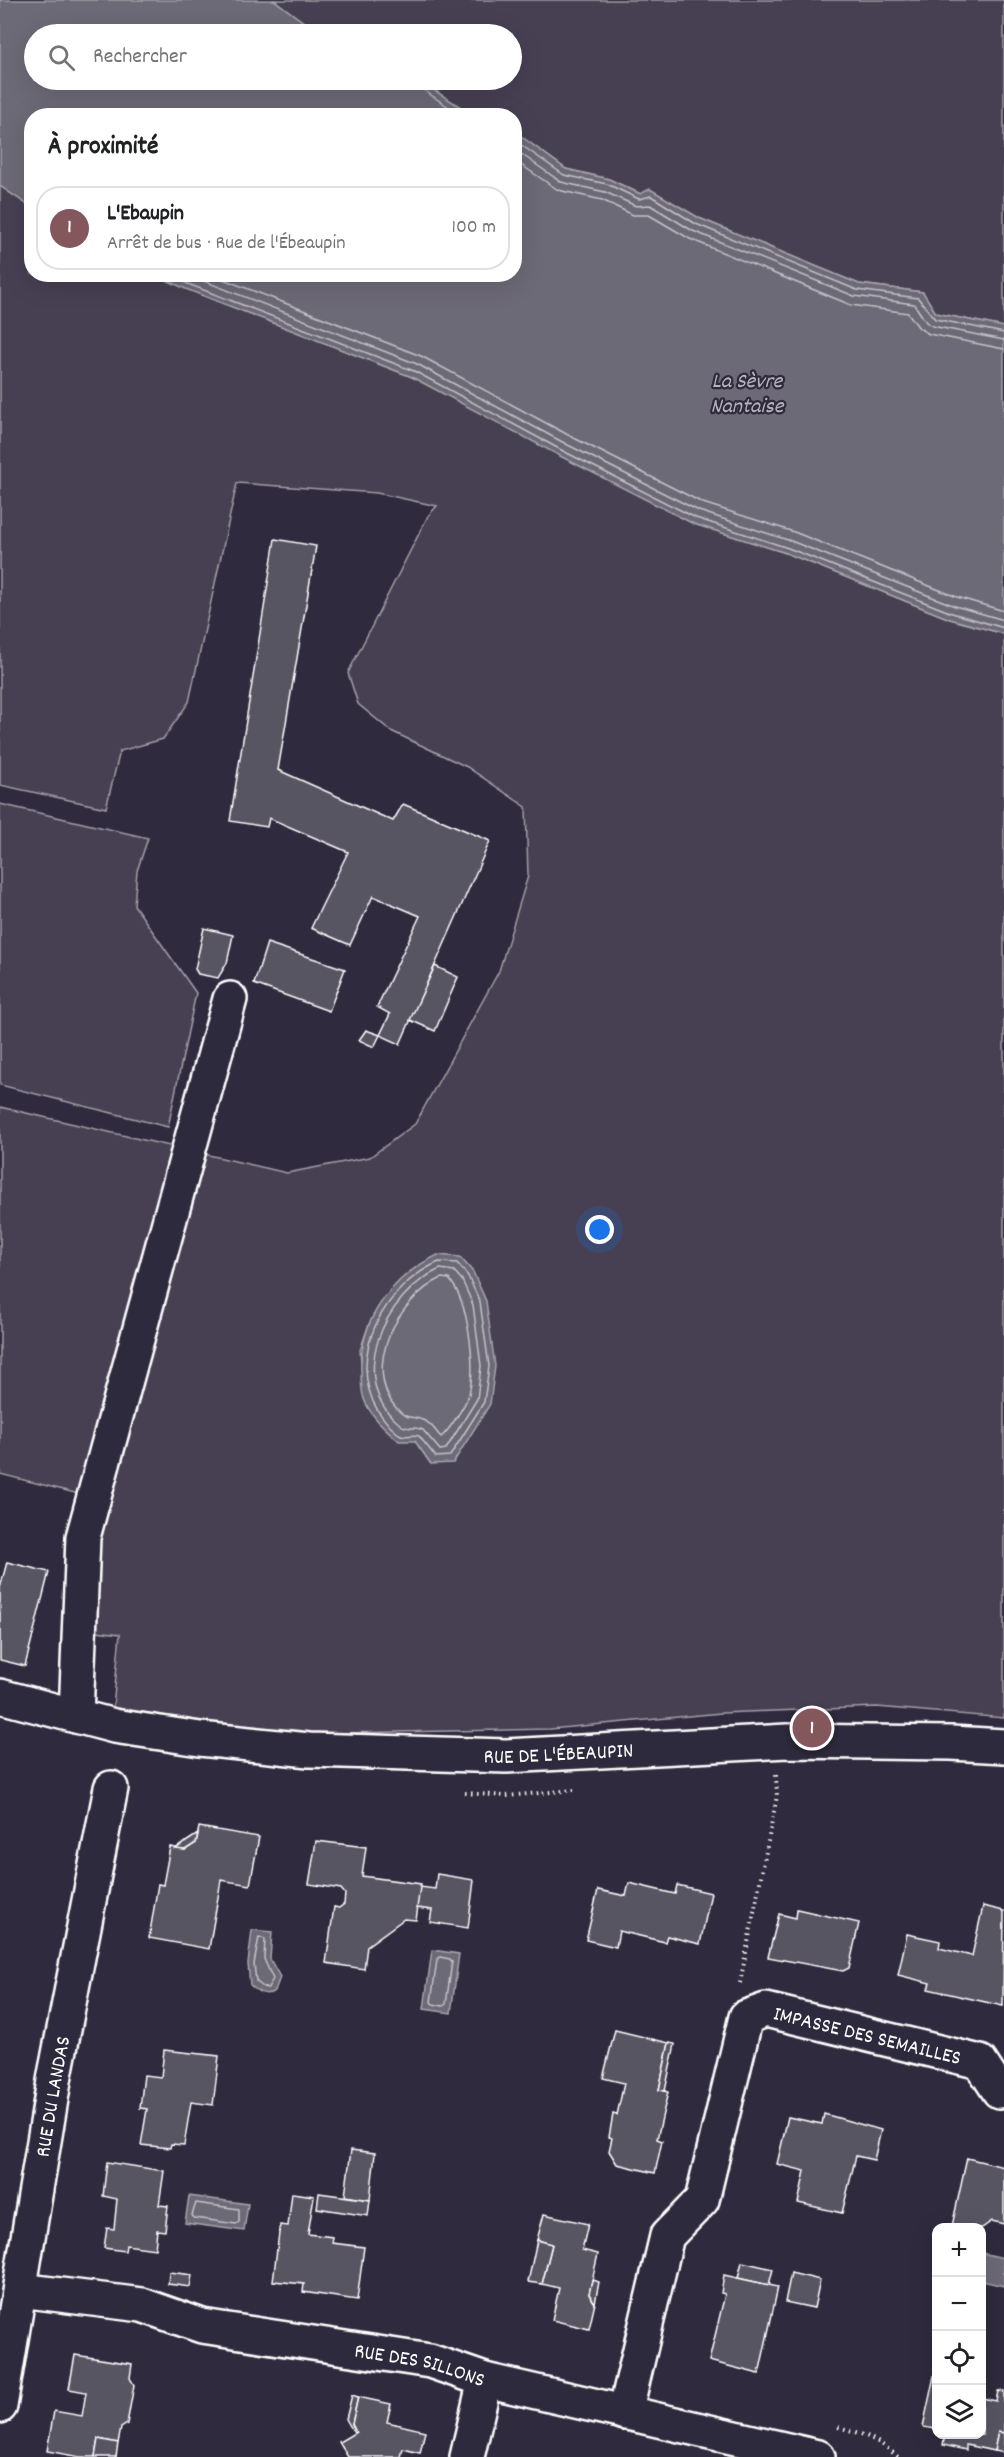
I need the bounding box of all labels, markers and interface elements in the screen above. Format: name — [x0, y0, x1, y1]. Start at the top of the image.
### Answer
search box — [24, 24, 522, 90]
icon: search — [45, 41, 78, 74]
text: Rechercher — [93, 42, 187, 73]
text: À proximité — [48, 129, 158, 166]
text: L'Ebaupin — [107, 199, 184, 230]
text: 1 — [67, 214, 72, 242]
text: 100 m — [452, 214, 496, 242]
text: Arrêt de bus · Rue de l'Ébeaupin — [107, 230, 345, 258]
water label: La Sèvre Nantaise — [711, 367, 785, 423]
your location — [585, 1215, 614, 1244]
pin: 1 — [792, 1706, 832, 1750]
street label: RUE DE L'ÉBEAUPIN — [483, 1737, 634, 1774]
street label: IMPASSE DES SEMAILLES — [770, 2000, 964, 2075]
street label: RUE DU LANDAS — [30, 2034, 80, 2160]
map controls — [932, 2223, 986, 2439]
button: + — [932, 2223, 986, 2277]
button: − — [932, 2277, 986, 2331]
button: locate — [932, 2331, 986, 2385]
street label: RUE DES SILLONS — [352, 2338, 489, 2397]
button: layers — [932, 2385, 986, 2439]

